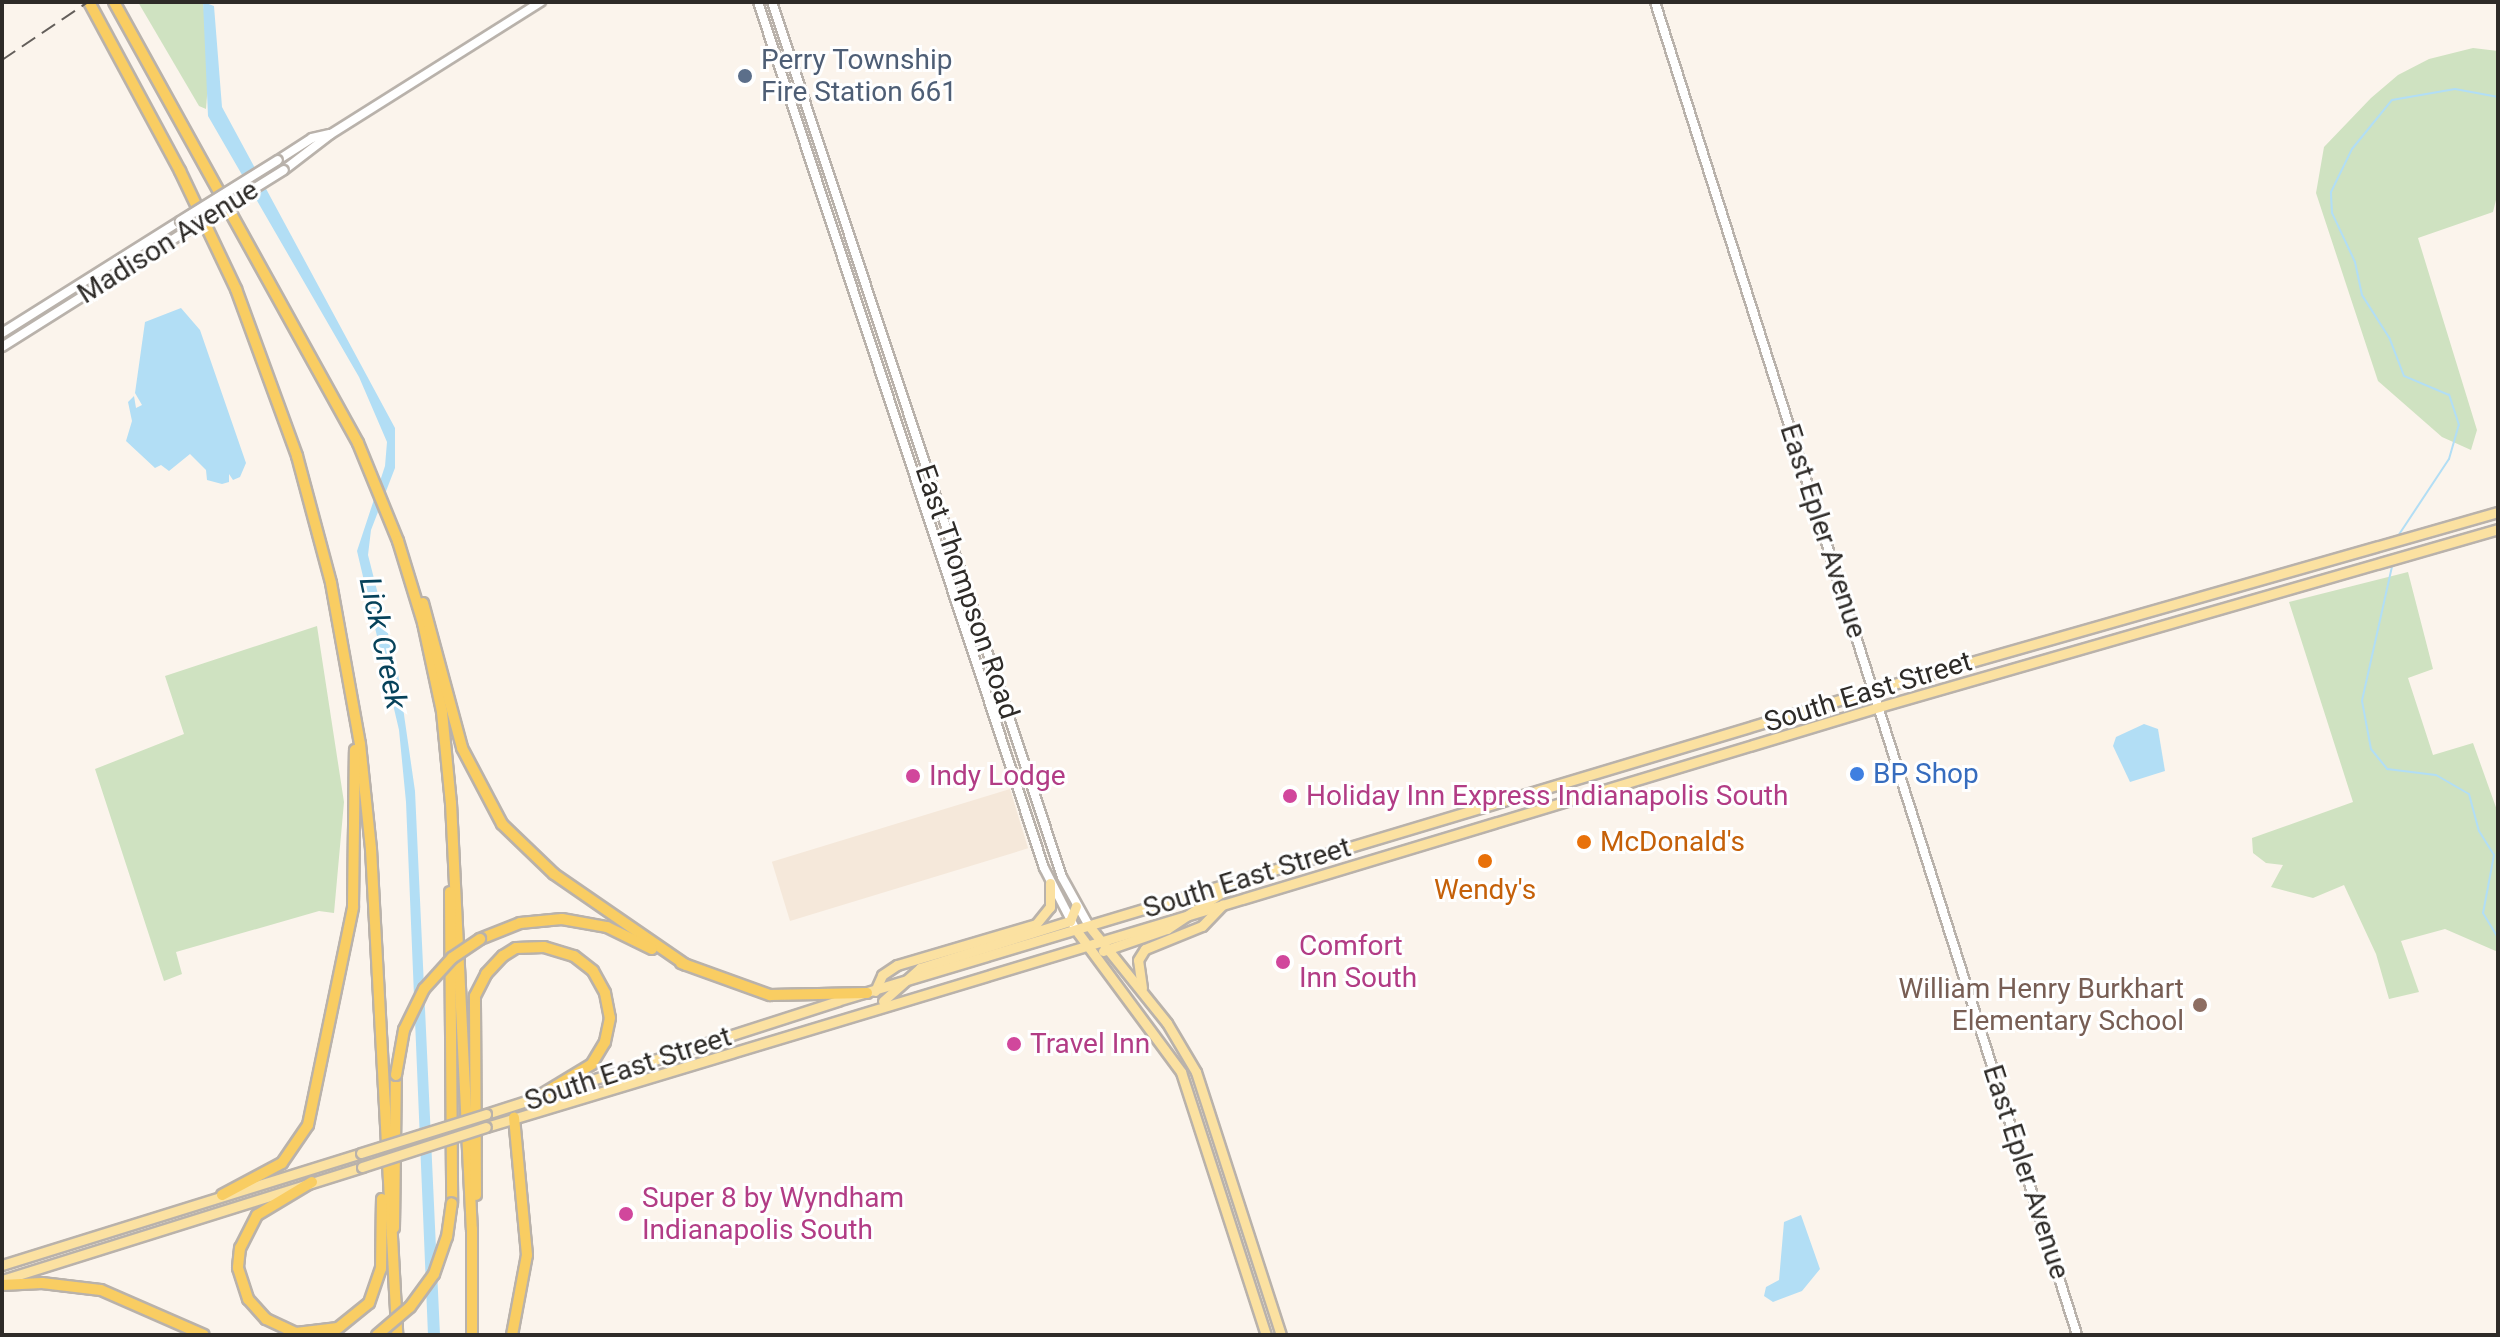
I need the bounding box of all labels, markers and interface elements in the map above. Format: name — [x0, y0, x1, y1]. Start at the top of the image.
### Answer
place label: Perry Township Fire Station 661 — [761, 43, 957, 109]
marker: Perry Township Fire Station 661 — [736, 67, 754, 85]
street label: Madison Avenue — [71, 173, 265, 311]
street label: East Epler Avenue — [1773, 420, 1873, 642]
street label: East Thompson Road — [908, 460, 1026, 724]
water label: Lick Creek — [351, 574, 415, 712]
street label: South East Street — [1760, 644, 1976, 740]
place label: BP Shop — [1873, 757, 1979, 791]
place label: Indy Lodge — [929, 759, 1065, 793]
marker: BP Shop — [1848, 765, 1866, 783]
marker: Indy Lodge — [904, 767, 922, 785]
place label: Holiday Inn Express Indianapolis South — [1306, 779, 1788, 813]
marker: Holiday Inn Express Indianapolis South — [1281, 787, 1299, 805]
place label: McDonald's — [1600, 825, 1745, 859]
street label: South East Street — [1139, 830, 1355, 926]
marker: McDonald's — [1575, 833, 1593, 851]
marker: Wendy's — [1476, 852, 1494, 870]
place label: Wendy's — [1434, 873, 1536, 907]
place label: Comfort Inn South — [1299, 929, 1417, 995]
marker: Comfort Inn South — [1274, 953, 1292, 971]
place label: William Henry Burkhart Elementary School — [1898, 972, 2184, 1038]
marker: William Henry Burkhart Elementary School — [2191, 996, 2209, 1014]
street label: South East Street — [521, 1020, 735, 1118]
place label: Travel Inn — [1030, 1027, 1150, 1061]
marker: Travel Inn — [1005, 1035, 1023, 1053]
street label: East Epler Avenue — [1976, 1061, 2076, 1283]
place label: Super 8 by Wyndham Indianapolis South — [642, 1181, 904, 1247]
marker: Super 8 by Wyndham Indianapolis South — [617, 1205, 635, 1223]

